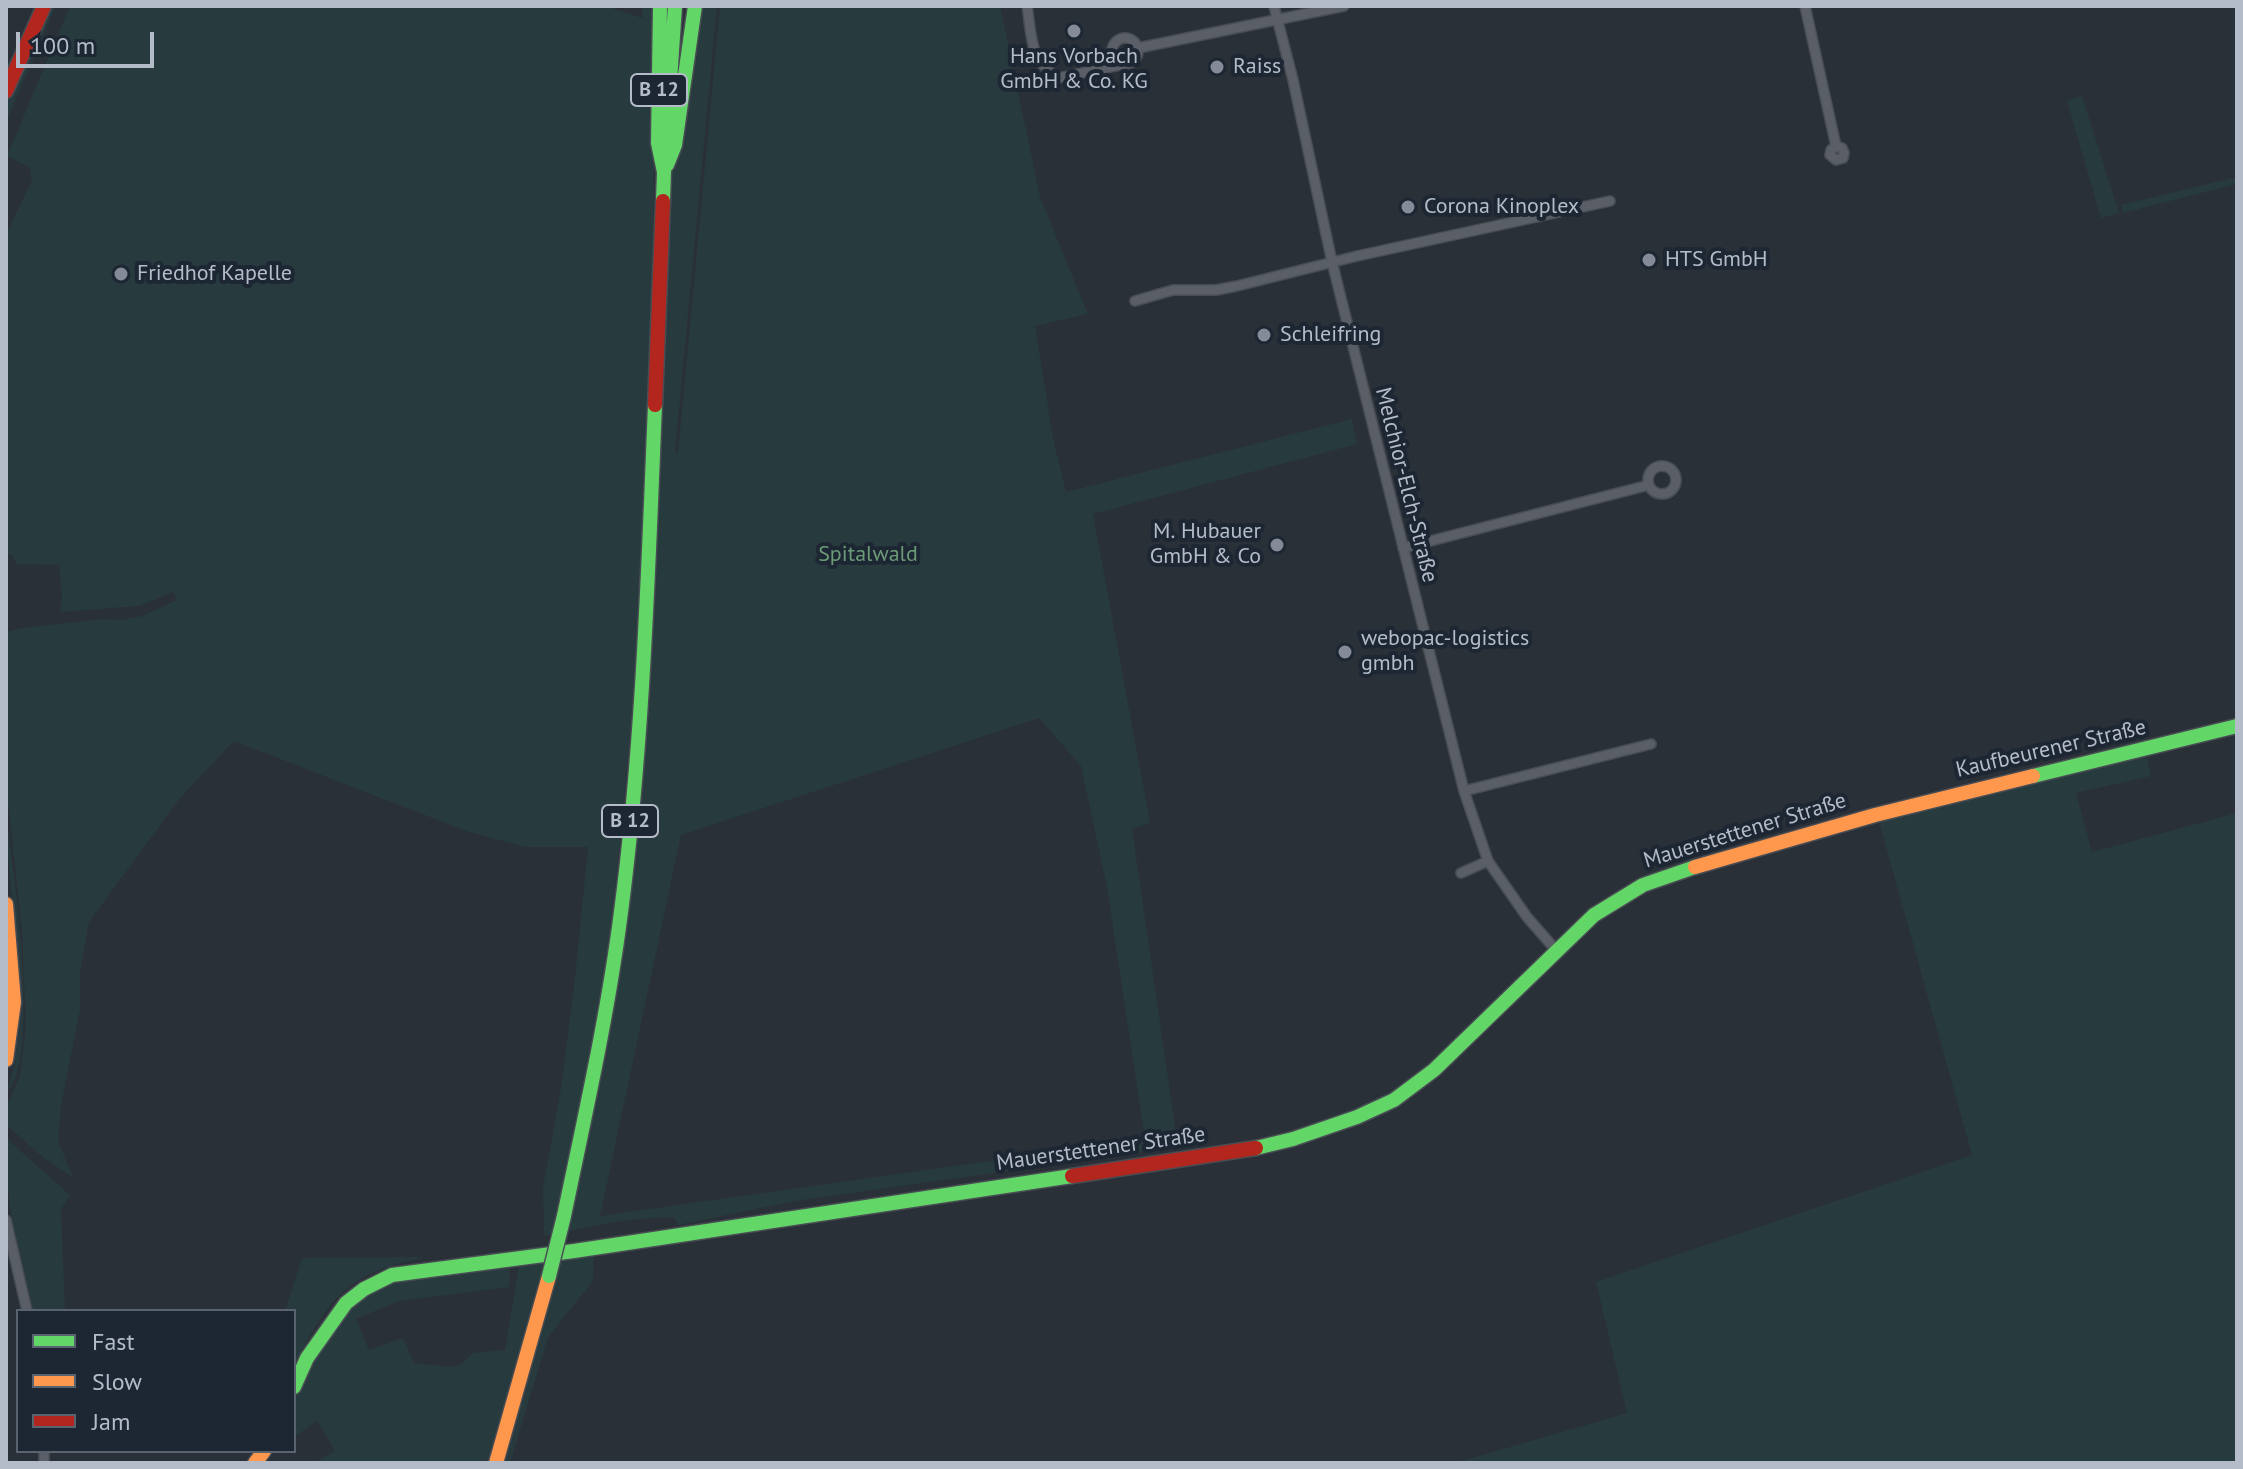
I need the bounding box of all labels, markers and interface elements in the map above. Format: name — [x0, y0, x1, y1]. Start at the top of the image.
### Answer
scale bar — [20, 16, 158, 66]
marker: Hans Vorbach GmbH & Co. KG — [1065, 22, 1083, 40]
text: 100 m — [30, 30, 95, 61]
place label: Hans Vorbach GmbH & Co. KG — [1000, 44, 1148, 96]
place label: Raiss — [1233, 54, 1281, 80]
marker: Raiss — [1208, 58, 1226, 76]
road number: B 12 — [631, 74, 687, 106]
place label: Corona Kinoplex — [1424, 194, 1579, 220]
marker: Corona Kinoplex — [1399, 198, 1417, 216]
place label: HTS GmbH — [1665, 247, 1768, 273]
marker: HTS GmbH — [1640, 251, 1658, 269]
place label: Friedhof Kapelle — [137, 261, 292, 287]
marker: Friedhof Kapelle — [112, 265, 130, 283]
place label: Schleifring — [1280, 322, 1381, 348]
marker: Schleifring — [1255, 326, 1273, 344]
street label: Melchior-Elch-Straße — [1369, 385, 1443, 585]
place label: M. Hubauer GmbH & Co — [1150, 519, 1261, 570]
marker: M. Hubauer GmbH & Co — [1268, 536, 1286, 554]
park label: Spitalwald — [818, 542, 918, 568]
place label: webopac-logistics gmbh — [1361, 626, 1529, 678]
marker: webopac-logistics gmbh — [1336, 643, 1354, 661]
street label: Kaufbeurener Straße — [1953, 714, 2149, 784]
street label: Mauerstettener Straße — [1640, 788, 1850, 874]
road number: B 12 — [602, 805, 658, 837]
street label: Mauerstettener Straße — [995, 1121, 1207, 1177]
legend — [16, 1309, 296, 1453]
text: Fast — [92, 1326, 135, 1357]
text: Slow — [92, 1366, 142, 1397]
text: Jam — [92, 1406, 130, 1437]

